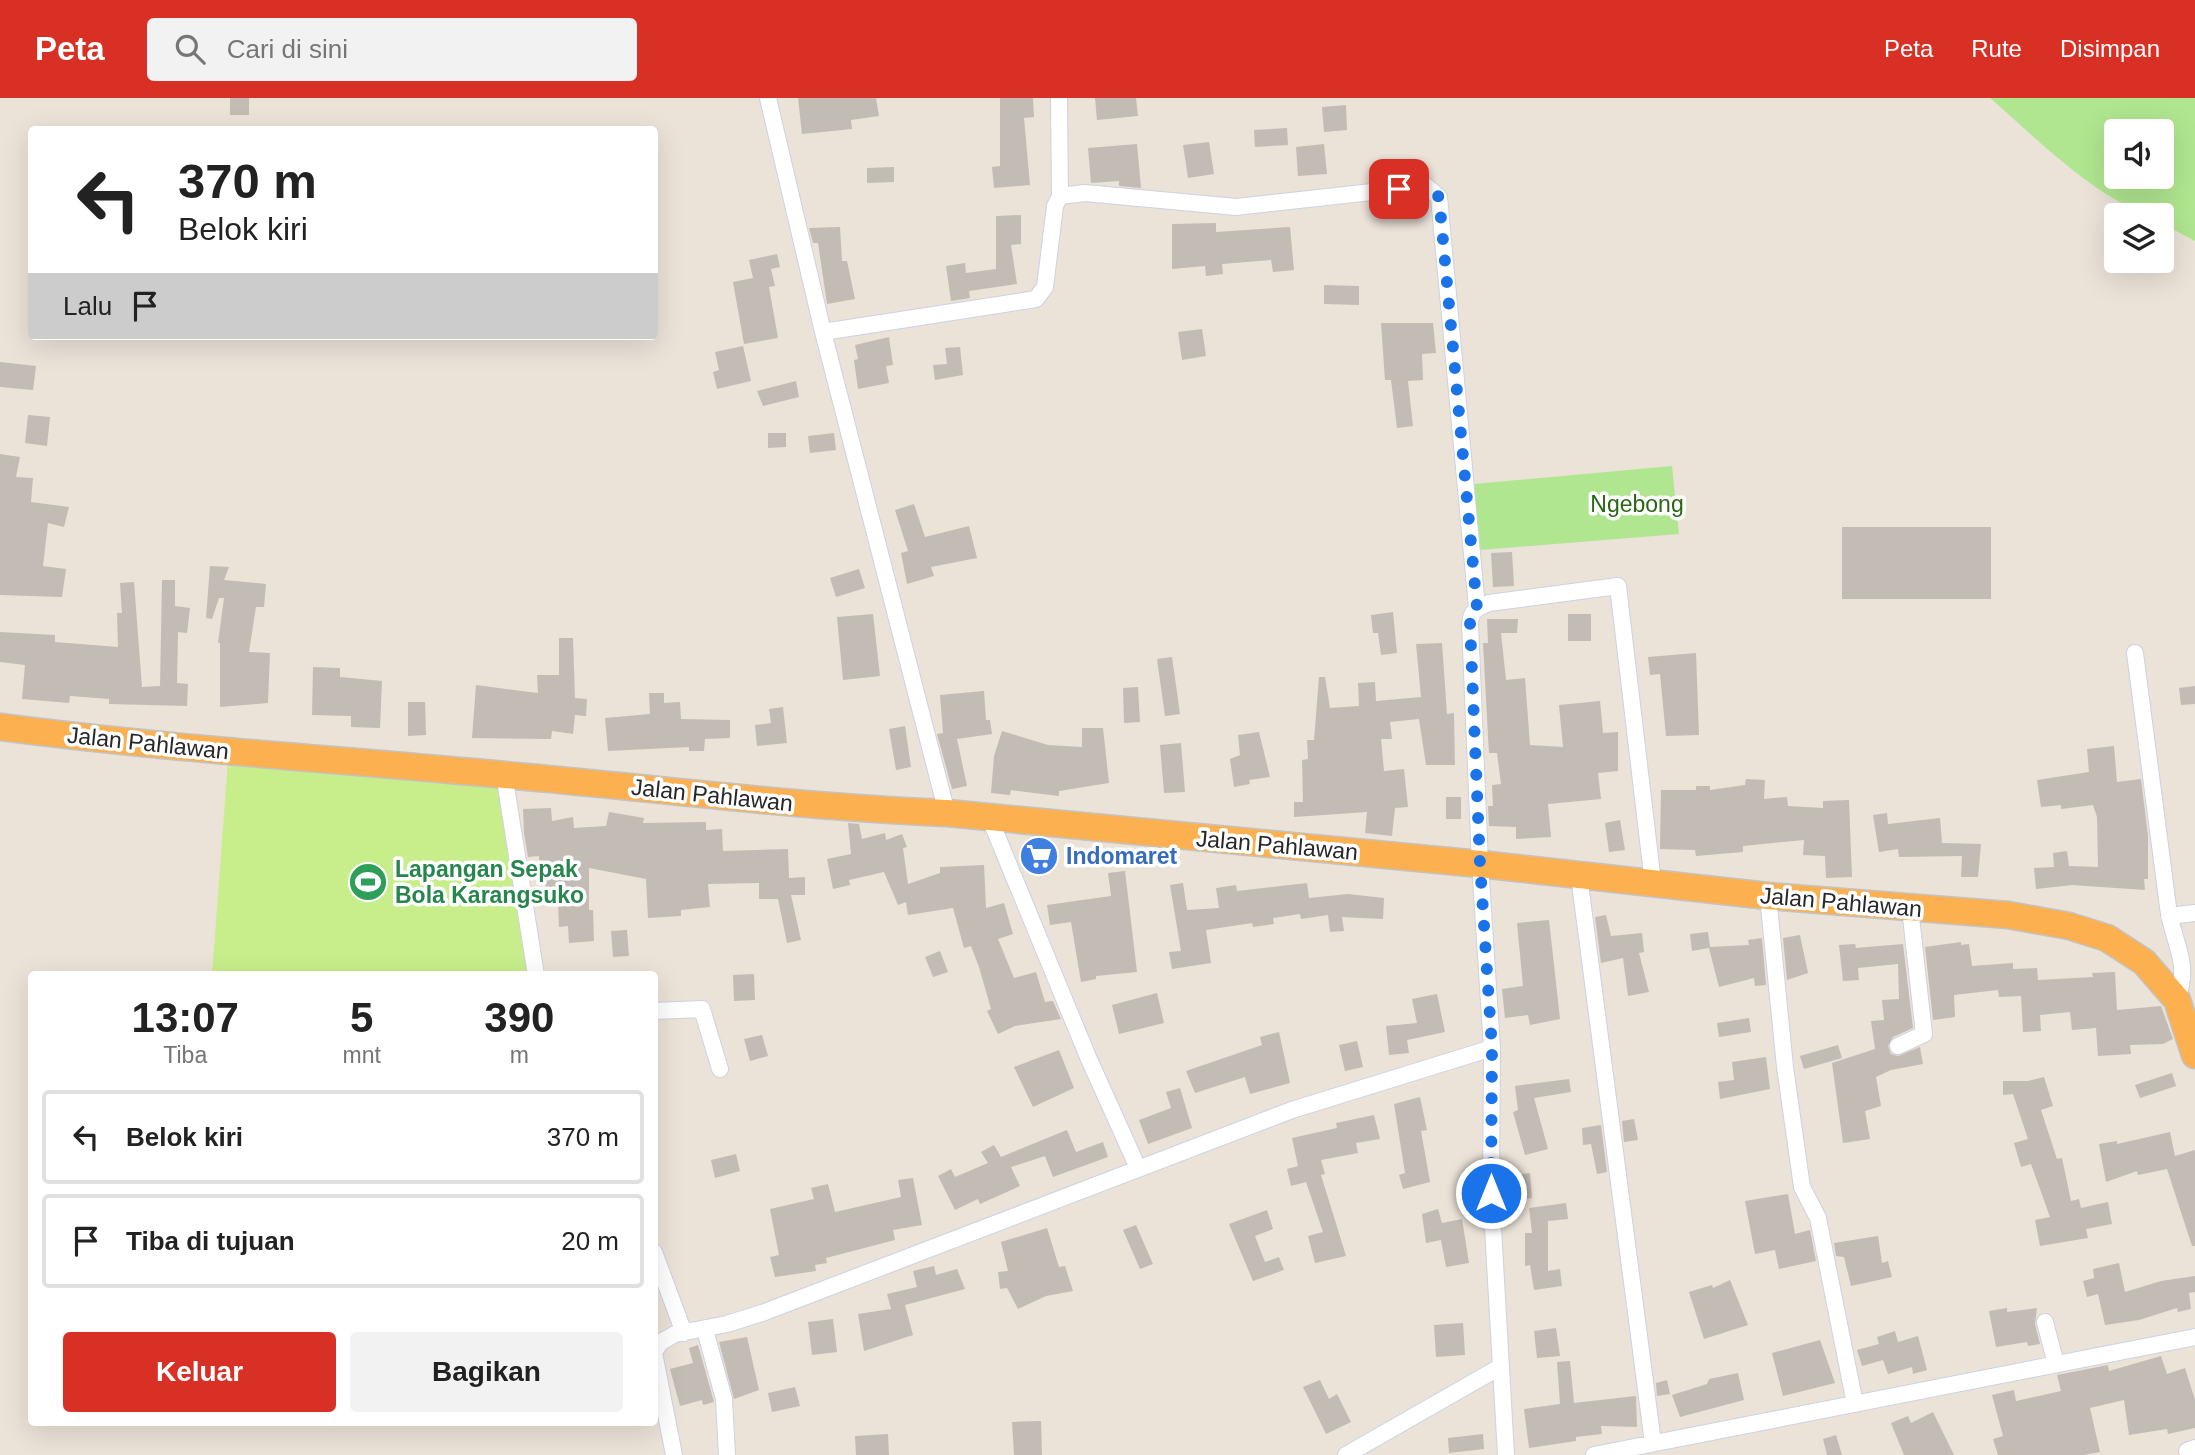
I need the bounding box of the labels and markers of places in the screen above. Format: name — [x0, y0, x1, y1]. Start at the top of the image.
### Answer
pin — [1369, 159, 1429, 219]
supermarket icon: Indomaret — [1018, 835, 1060, 877]
place label: Indomaret — [1066, 843, 1178, 869]
place label: Lapangan Sepak Bola Karangsuko — [395, 856, 584, 908]
sports icon: Lapangan Sepak Bola Karangsuko — [347, 861, 389, 903]

